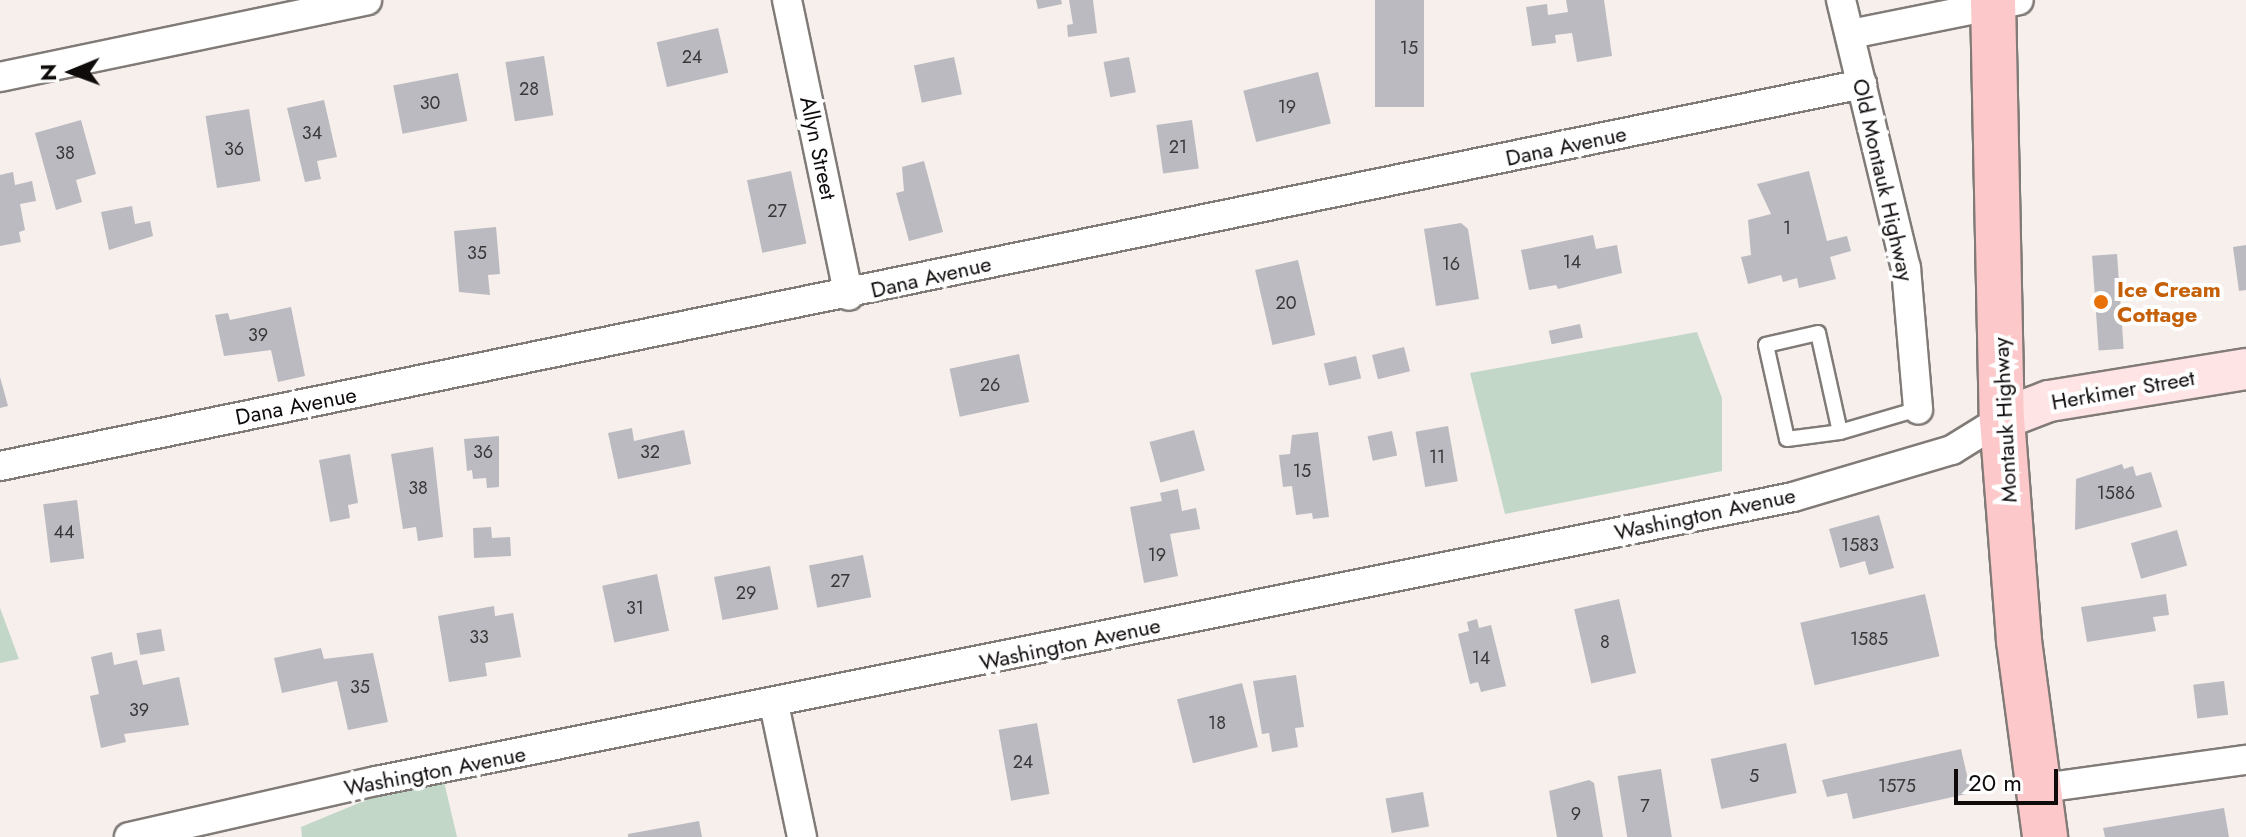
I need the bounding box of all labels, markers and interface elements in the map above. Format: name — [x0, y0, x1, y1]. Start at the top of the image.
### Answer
north arrow — [32, 32, 112, 112]
house number: 15 — [1400, 37, 1418, 59]
house number: 24 — [682, 46, 702, 68]
text: N — [32, 63, 64, 81]
street label: Old Montauk Highway — [1847, 76, 1919, 284]
house number: 28 — [519, 78, 539, 100]
house number: 30 — [420, 92, 440, 114]
street label: Allyn Street — [794, 94, 842, 202]
house number: 19 — [1278, 96, 1296, 118]
street label: Dana Avenue — [1503, 120, 1629, 172]
house number: 34 — [302, 122, 322, 144]
house number: 21 — [1169, 136, 1187, 158]
house number: 36 — [224, 138, 244, 160]
house number: 38 — [55, 142, 75, 164]
house number: 27 — [767, 200, 787, 222]
house number: 1 — [1783, 217, 1791, 239]
house number: 35 — [467, 242, 487, 264]
street label: Dana Avenue — [868, 250, 994, 304]
house number: 14 — [1563, 251, 1581, 273]
house number: 16 — [1442, 253, 1460, 275]
place label: Ice Cream Cottage — [2117, 276, 2221, 328]
house number: 20 — [1275, 292, 1297, 314]
marker: Ice Cream Cottage — [2092, 293, 2110, 311]
house number: 39 — [248, 324, 268, 346]
street label: Montauk Highway — [1987, 337, 2023, 503]
street label: Herkimer Street — [2049, 364, 2197, 416]
house number: 26 — [980, 374, 1000, 396]
street label: Dana Avenue — [233, 381, 359, 431]
house number: 36 — [473, 441, 493, 463]
house number: 32 — [640, 441, 660, 463]
house number: 11 — [1429, 446, 1445, 468]
house number: 15 — [1293, 460, 1311, 482]
house number: 38 — [408, 477, 428, 499]
street label: Washington Avenue — [1612, 482, 1798, 546]
house number: 1586 — [2097, 482, 2135, 504]
house number: 44 — [54, 521, 74, 543]
house number: 1583 — [1841, 534, 1879, 556]
house number: 19 — [1148, 544, 1166, 566]
house number: 27 — [830, 570, 850, 592]
house number: 29 — [736, 582, 756, 604]
house number: 31 — [626, 597, 644, 619]
street label: Washington Avenue — [977, 612, 1163, 676]
house number: 33 — [469, 626, 489, 648]
house number: 1585 — [1850, 628, 1888, 650]
house number: 8 — [1600, 631, 1610, 653]
house number: 14 — [1472, 647, 1490, 669]
house number: 35 — [350, 676, 370, 698]
house number: 39 — [129, 699, 149, 721]
house number: 18 — [1208, 712, 1226, 734]
street label: Washington Avenue — [342, 740, 528, 802]
house number: 24 — [1013, 751, 1033, 773]
scale bar — [1958, 753, 2062, 803]
house number: 5 — [1749, 765, 1759, 787]
text: 20 m — [1968, 765, 2022, 800]
house number: 1575 — [1878, 775, 1916, 797]
house number: 7 — [1640, 795, 1650, 817]
house number: 9 — [1571, 803, 1581, 825]

